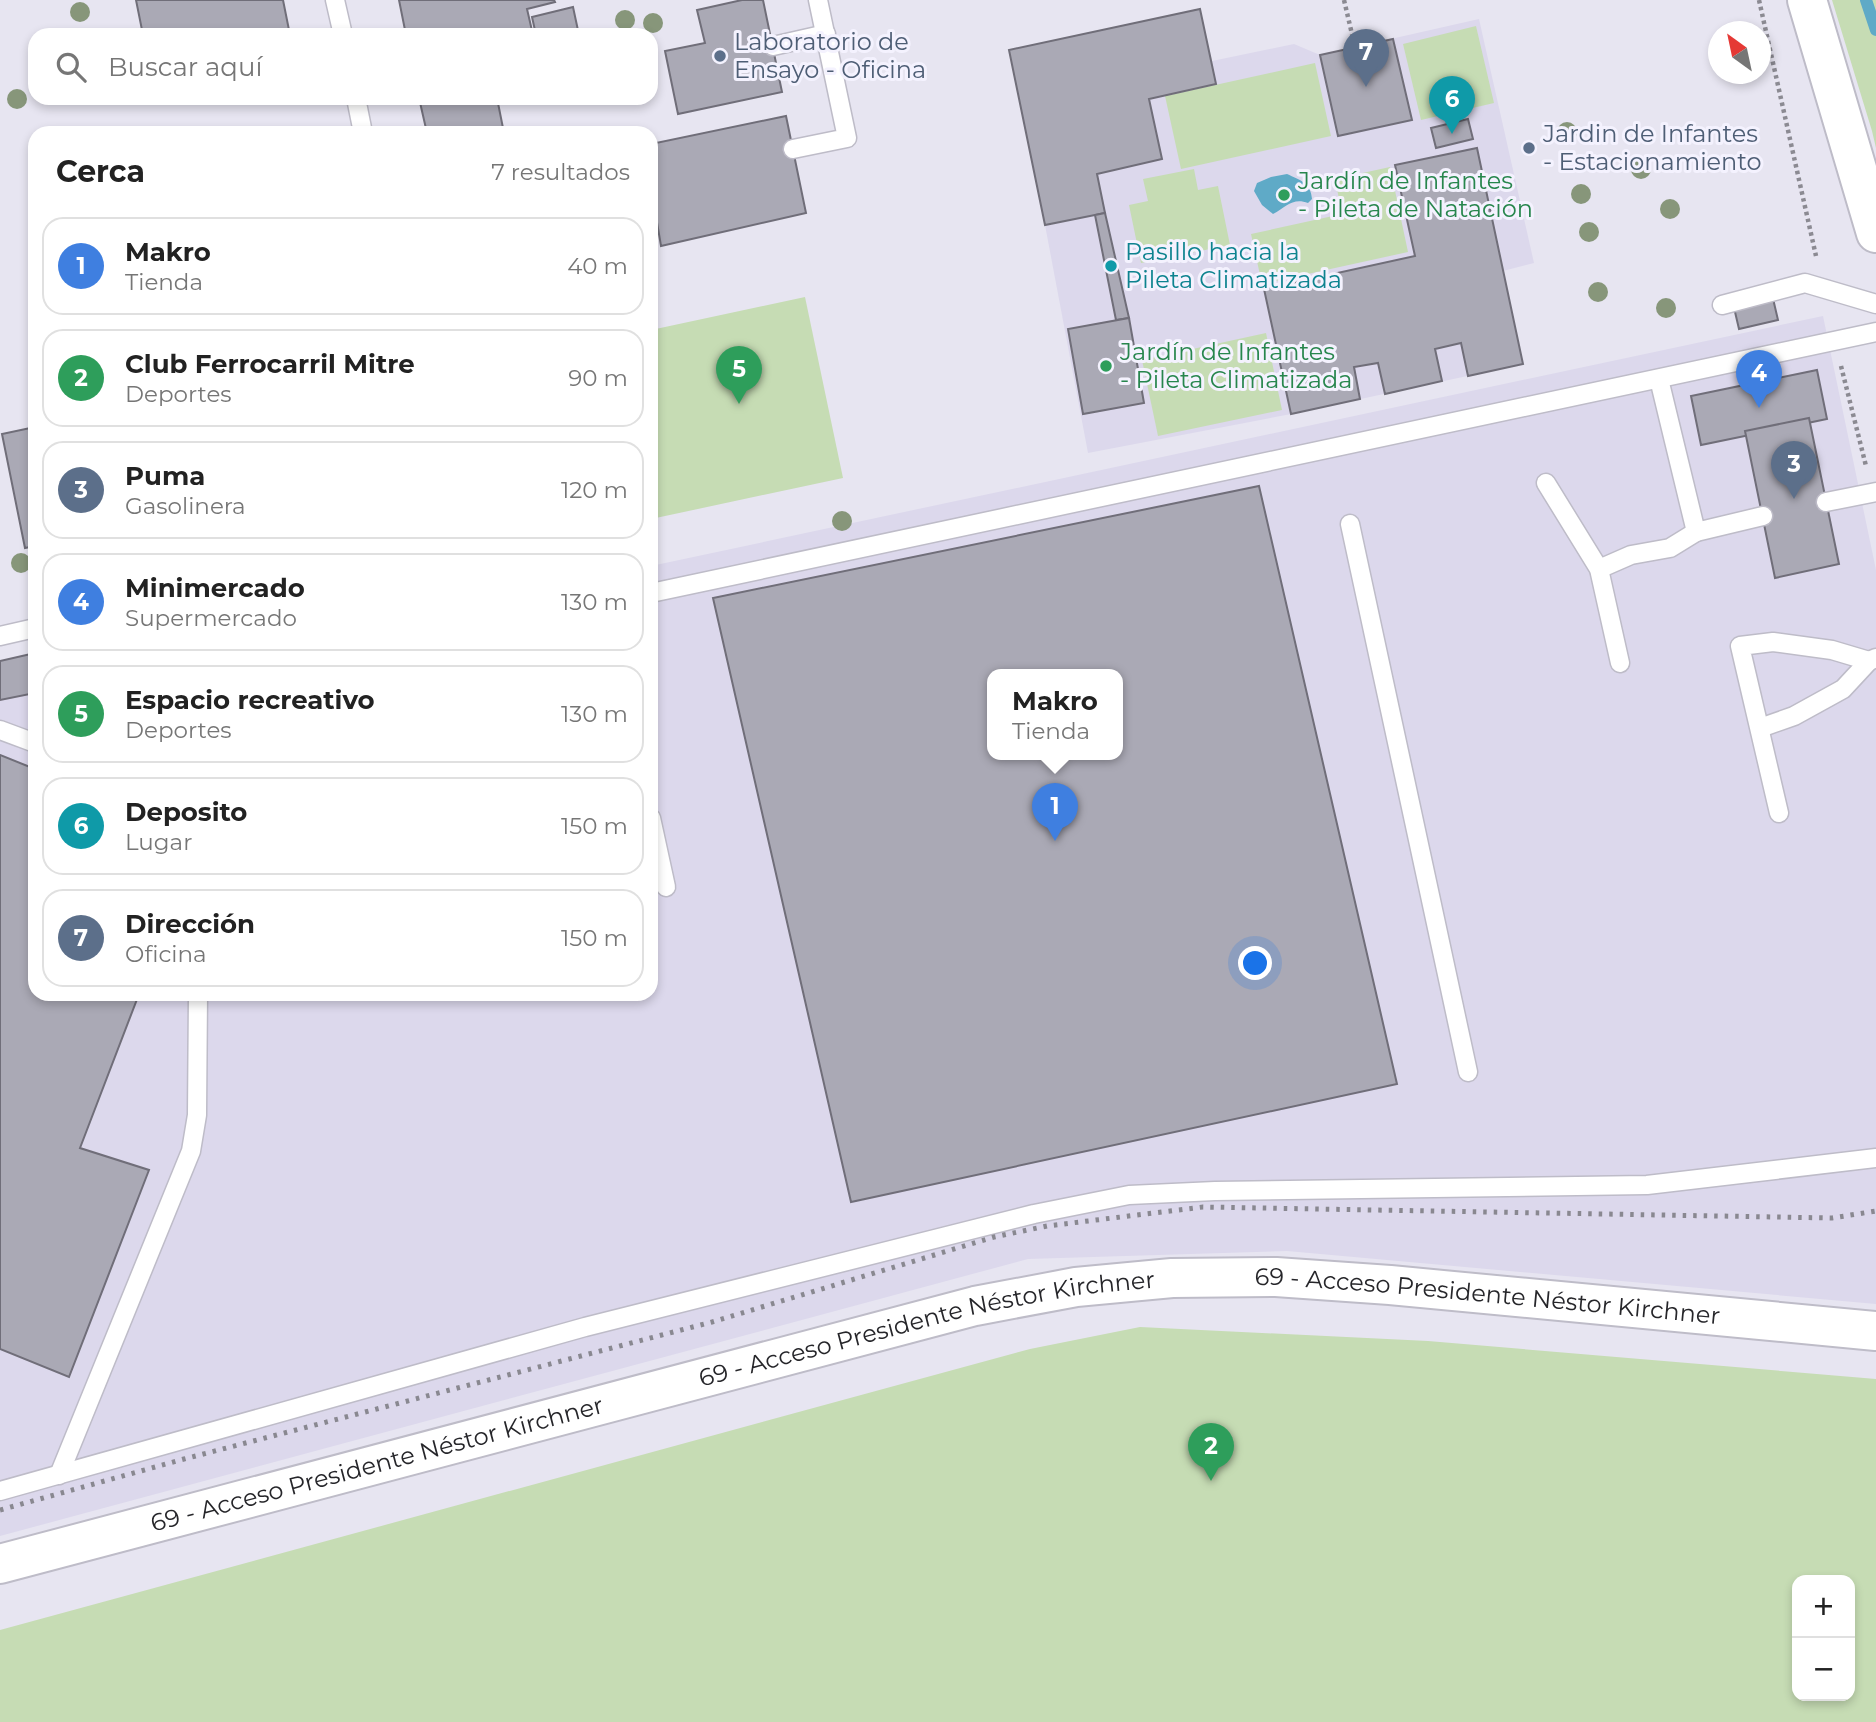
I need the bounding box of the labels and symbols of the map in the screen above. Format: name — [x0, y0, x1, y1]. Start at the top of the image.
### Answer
north arrow — [1708, 21, 1771, 84]
place label: Laboratorio de Ensayo - Oficina — [734, 27, 926, 84]
pin: 7 — [1343, 29, 1389, 87]
marker: Laboratorio de Ensayo - Oficina — [712, 48, 728, 64]
pin: 6 — [1429, 76, 1475, 134]
place label: Jardin de Infantes - Estacionamiento — [1542, 119, 1762, 176]
marker: Jardin de Infantes - Estacionamiento — [1521, 140, 1537, 156]
place label: Jardín de Infantes - Pileta de Natación — [1297, 166, 1533, 223]
marker: Jardín de Infantes - Pileta de Natación — [1276, 187, 1292, 203]
place label: Pasillo hacia la Pileta Climatizada — [1125, 237, 1342, 294]
marker: Pasillo hacia la Pileta Climatizada — [1103, 258, 1119, 274]
place label: Jardín de Infantes - Pileta Climatizada — [1119, 337, 1352, 394]
pin: 5 — [716, 346, 762, 404]
pin: 4 — [1736, 350, 1782, 408]
marker: Jardín de Infantes - Pileta Climatizada — [1098, 358, 1114, 374]
pin: 3 — [1771, 441, 1817, 499]
pin: 1 — [1032, 783, 1078, 841]
your location — [1238, 946, 1272, 980]
street label: 69 - Acceso Presidente Néstor Kirchner — [1255, 1262, 1721, 1330]
street label: 69 - Acceso Presidente Néstor Kirchner — [696, 1265, 1156, 1392]
street label: 69 - Acceso Presidente Néstor Kirchner — [147, 1390, 606, 1537]
pin: 2 — [1188, 1423, 1234, 1481]

